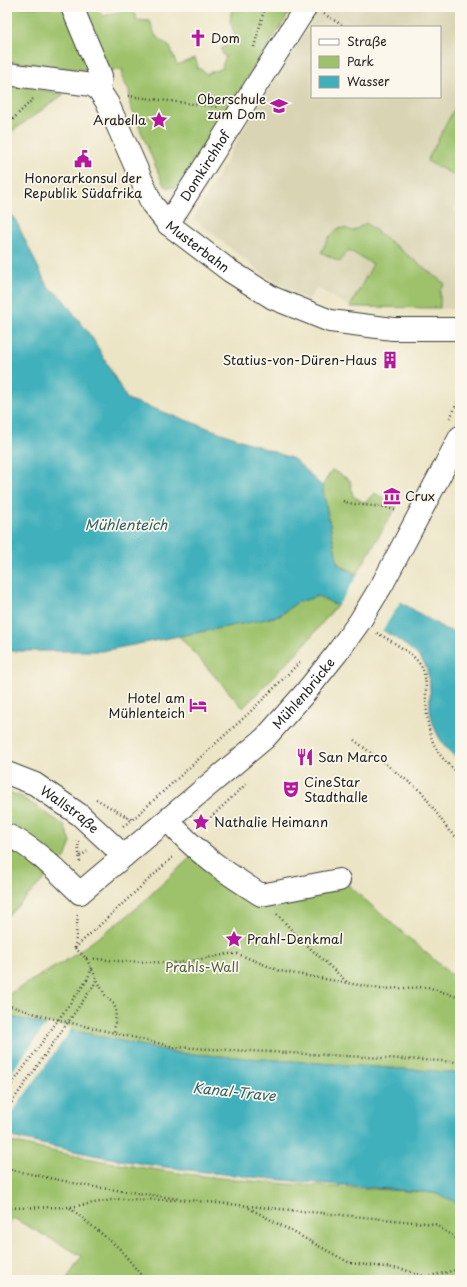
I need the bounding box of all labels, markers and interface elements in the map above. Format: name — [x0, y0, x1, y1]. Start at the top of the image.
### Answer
legend — [311, 26, 441, 98]
church icon: Dom — [188, 28, 208, 48]
place label: Dom — [211, 28, 240, 47]
text: Straße — [347, 32, 387, 50]
text: Park — [347, 52, 374, 70]
text: Wasser — [347, 72, 390, 90]
place label: Oberschule zum Dom — [197, 89, 266, 123]
school or university icon: Oberschule zum Dom — [269, 96, 289, 116]
place label: Arabella — [93, 110, 147, 129]
place icon: Arabella — [149, 110, 169, 130]
street label: Domkirchhof — [175, 126, 235, 204]
public building icon: Honorarkonsul der Republik Südafrika — [73, 149, 93, 169]
place label: Honorarkonsul der Republik Südafrika — [24, 168, 143, 202]
street label: Musterbahn — [162, 216, 234, 276]
place label: Statius-von-Düren-Haus — [223, 350, 377, 369]
building icon: Statius-von-Düren-Haus — [380, 350, 400, 370]
museum icon: Crux — [382, 486, 402, 506]
place label: Crux — [405, 486, 435, 505]
water label: Mühlenteich — [85, 514, 168, 535]
street label: Mühlenbrücke — [268, 653, 339, 733]
place label: Hotel am Mühlenteich — [108, 688, 185, 722]
hotel icon: Hotel am Mühlenteich — [188, 695, 208, 715]
restaurant icon: San Marco — [295, 747, 315, 767]
place label: San Marco — [318, 747, 387, 766]
place label: CineStar Stadthalle — [304, 772, 368, 806]
theatre icon: CineStar Stadthalle — [281, 779, 301, 799]
street label: Wallstraße — [37, 780, 104, 837]
place icon: Nathalie Heimann — [191, 812, 211, 832]
place label: Nathalie Heimann — [214, 812, 328, 831]
place icon: Prahl-Denkmal — [224, 929, 244, 949]
place label: Prahl-Denkmal — [247, 929, 343, 948]
park label: Prahls-Wall — [165, 957, 239, 976]
water label: Kanal-Trave — [192, 1077, 278, 1106]

